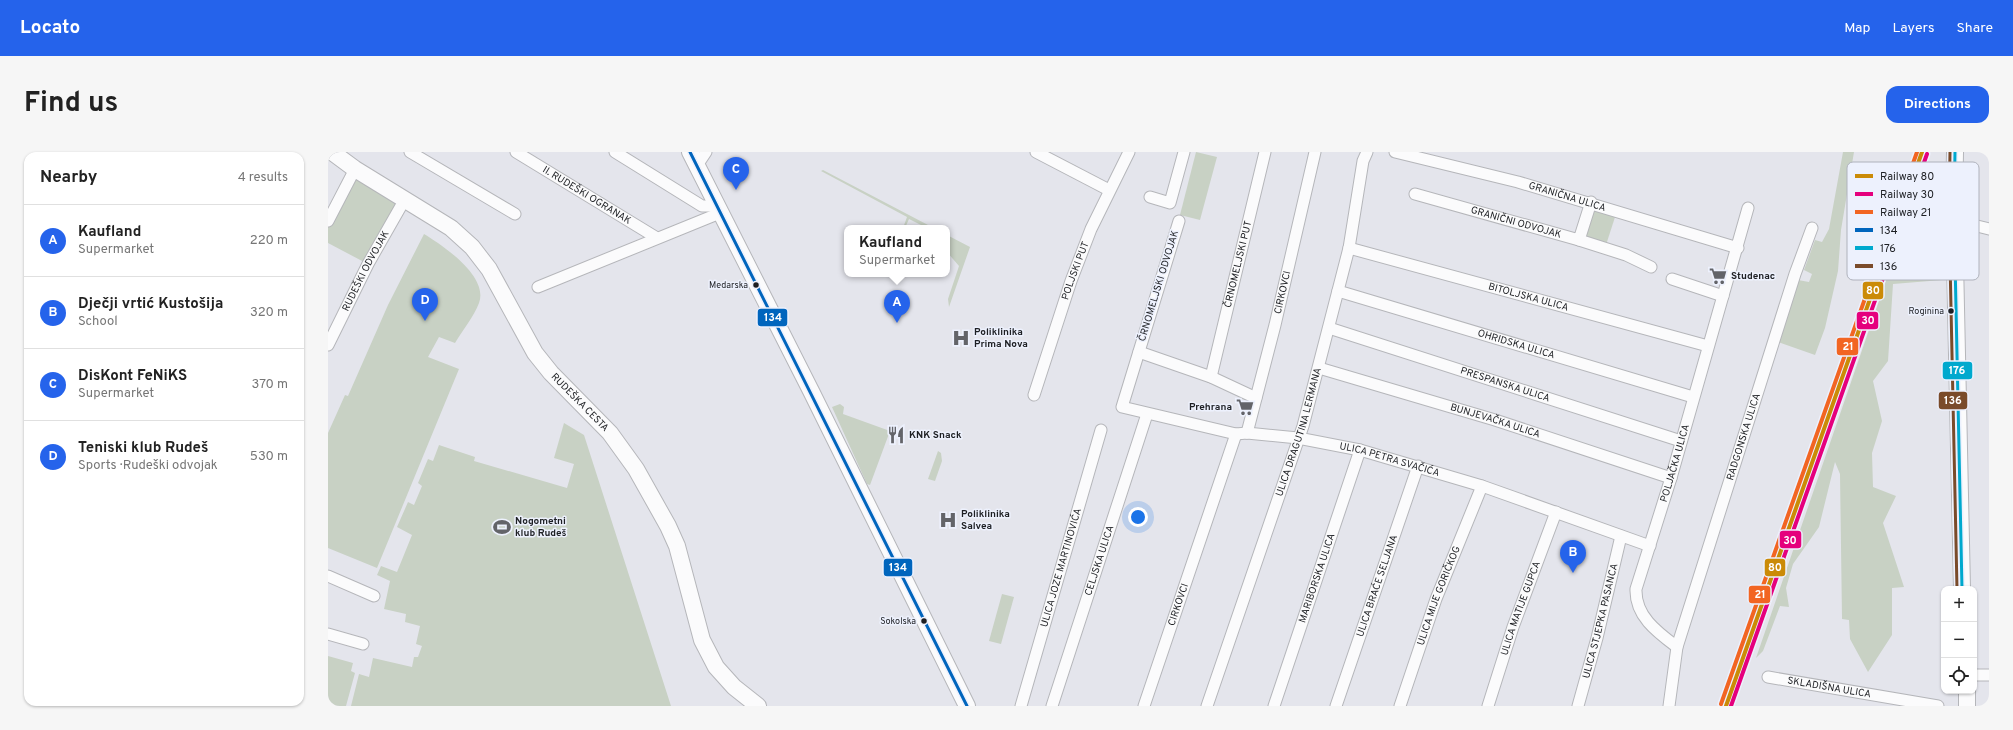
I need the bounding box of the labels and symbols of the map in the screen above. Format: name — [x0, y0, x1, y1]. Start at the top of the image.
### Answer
pin: C — [723, 157, 749, 190]
legend — [1847, 162, 1979, 280]
street label: II. RUDEŠKI OGRANAK — [540, 163, 634, 227]
text: Railway 80 — [1880, 170, 1934, 184]
street label: GRANIČNA ULICA — [1527, 179, 1608, 215]
text: Railway 30 — [1880, 188, 1934, 202]
street label: GRANIČNI ODVOJAK — [1469, 203, 1563, 241]
text: Railway 21 — [1880, 206, 1931, 220]
street label: ČRNOMELJSKI PUT — [1221, 219, 1255, 309]
text: 134 — [1880, 224, 1898, 238]
street label: RUDEŠKI ODVOJAK — [339, 228, 392, 313]
street label: ČRNOMELJSKI ODVOJAK — [1136, 229, 1182, 343]
street label: POLJSKI PUT — [1059, 239, 1092, 302]
text: 176 — [1880, 242, 1896, 256]
text: 136 — [1880, 260, 1897, 274]
supermarket icon: Studenac — [1708, 266, 1728, 286]
street label: CIRKOVCI — [1271, 269, 1294, 315]
place label: Studenac — [1731, 270, 1775, 283]
place label: Medarska — [709, 280, 748, 291]
marker: Medarska — [751, 280, 761, 290]
street label: BITOLJSKA ULICA — [1487, 280, 1570, 314]
line badge: 80 — [1862, 281, 1884, 300]
text: 80 — [1866, 284, 1880, 298]
pin: D — [412, 288, 438, 321]
pin: A — [884, 290, 910, 323]
place label: Roginina — [1909, 306, 1944, 317]
marker: Roginina — [1946, 306, 1956, 316]
line badge: 134 — [757, 308, 788, 327]
text: 134 — [764, 311, 782, 325]
line badge: 30 — [1856, 311, 1879, 330]
text: 30 — [1861, 314, 1875, 328]
place label: Poliklinika Prima Nova — [974, 326, 1028, 351]
street label: OHRIDSKA ULICA — [1476, 327, 1557, 362]
hospital icon: Poliklinika Prima Nova — [951, 328, 971, 348]
line badge: 21 — [1836, 337, 1859, 356]
text: 21 — [1842, 340, 1854, 354]
line badge: 176 — [1942, 361, 1973, 380]
street label: PRESPANSKA ULICA — [1459, 364, 1552, 405]
text: 176 — [1949, 364, 1965, 378]
street label: ULICA DRAGUTINA LERMANA — [1273, 366, 1324, 498]
street label: RUDEŠKA CESTA — [548, 370, 612, 435]
street label: RADGONSKA ULICA — [1724, 391, 1763, 482]
line badge: 136 — [1938, 391, 1968, 410]
text: 136 — [1944, 394, 1962, 408]
supermarket icon: Prehrana — [1235, 397, 1255, 417]
place label: Prehrana — [1189, 401, 1232, 414]
street label: BUNJEVAČKA ULICA — [1449, 401, 1542, 441]
street label: POLJAČKA ULICA — [1657, 422, 1693, 504]
restaurant icon: KNK Snack — [886, 425, 906, 445]
place label: KNK Snack — [909, 429, 962, 442]
street label: ULICA PETRA SVAČIĆA — [1338, 440, 1441, 480]
street label: ULICA JOZE MARTINOVIĆA — [1038, 506, 1085, 629]
your location — [1128, 507, 1148, 527]
place label: Poliklinika Salvea — [961, 508, 1010, 533]
hospital icon: Poliklinika Salvea — [938, 510, 958, 530]
place label: Nogometni klub Rudeš — [515, 515, 567, 540]
sports icon: Nogometni klub Rudeš — [492, 517, 512, 537]
street label: CELJSKA ULICA — [1082, 523, 1117, 597]
line badge: 30 — [1779, 530, 1802, 549]
street label: MARIBORSKA ULICA — [1296, 531, 1338, 625]
street label: ULICA BRAĆE SELJANA — [1354, 533, 1401, 639]
text: 30 — [1783, 534, 1797, 548]
pin: B — [1560, 540, 1586, 573]
street label: ULICA MIJE GORIČKOG — [1414, 544, 1463, 647]
line badge: 134 — [883, 558, 913, 577]
line badge: 80 — [1764, 558, 1786, 577]
street label: ULICA MATIJE GUPCA — [1498, 559, 1544, 657]
text: 134 — [889, 561, 907, 575]
text: 80 — [1768, 561, 1782, 575]
street label: ULICA STJEPKA PASANCA — [1579, 562, 1621, 680]
street label: CIRKOVCI — [1165, 582, 1192, 628]
line badge: 21 — [1748, 585, 1771, 604]
text: 21 — [1754, 588, 1766, 602]
place label: Sokolska — [880, 616, 916, 627]
marker: Sokolska — [919, 616, 929, 626]
street label: SKLADIŠNA ULICA — [1786, 674, 1872, 701]

